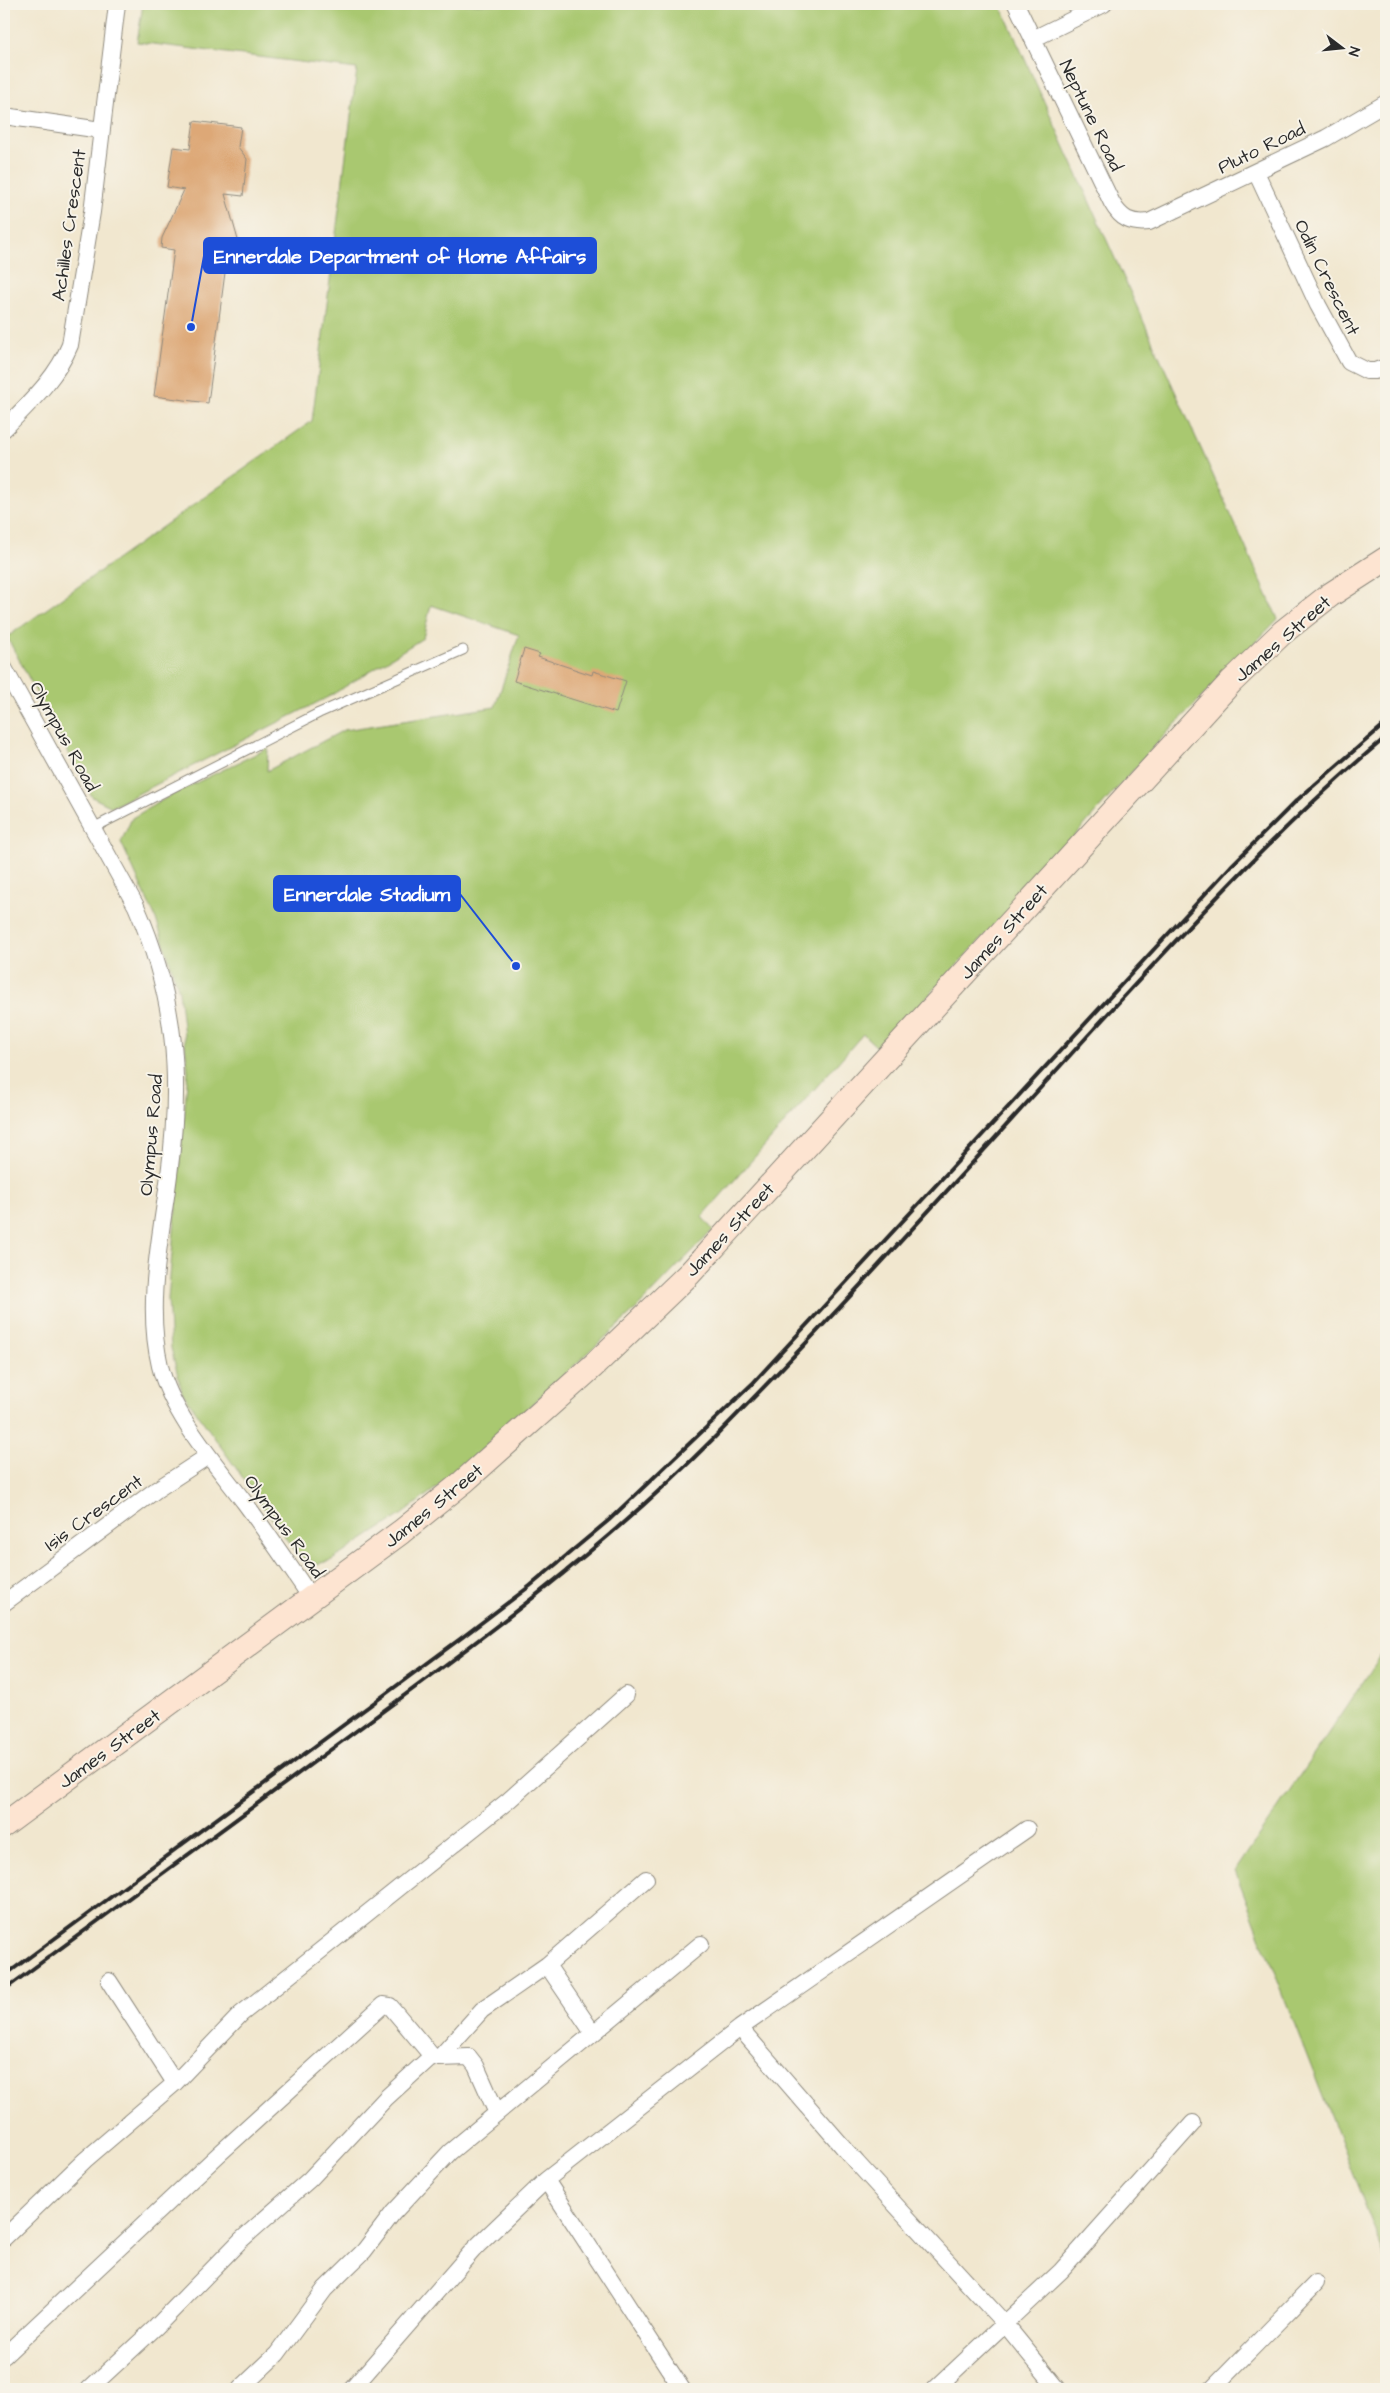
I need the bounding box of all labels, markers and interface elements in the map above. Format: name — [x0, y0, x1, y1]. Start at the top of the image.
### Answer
north arrow — [1318, 22, 1368, 72]
text: N — [1343, 44, 1364, 58]
street label: Neptune Road — [1052, 55, 1129, 176]
street label: Pluto Road — [1213, 115, 1310, 181]
street label: Achilles Crescent — [45, 147, 94, 303]
street label: Odin Crescent — [1287, 215, 1366, 340]
callout: Ennerdale Department of Home Affairs — [204, 238, 596, 273]
text: Ennerdale Department of Home Affairs — [214, 243, 586, 271]
street label: James Street — [1229, 589, 1338, 689]
street label: Olympus Road — [21, 677, 105, 797]
callout: Ennerdale Stadium — [274, 876, 460, 911]
street label: James Street — [954, 878, 1055, 986]
text: Ennerdale Stadium — [284, 881, 451, 909]
street label: Olympus Road — [133, 1073, 171, 1197]
street label: James Street — [679, 1177, 781, 1283]
street label: James Street — [379, 1458, 490, 1555]
street label: Isis Crescent — [39, 1468, 149, 1558]
street label: Olympus Road — [236, 1470, 331, 1585]
street label: James Street — [53, 1703, 167, 1796]

